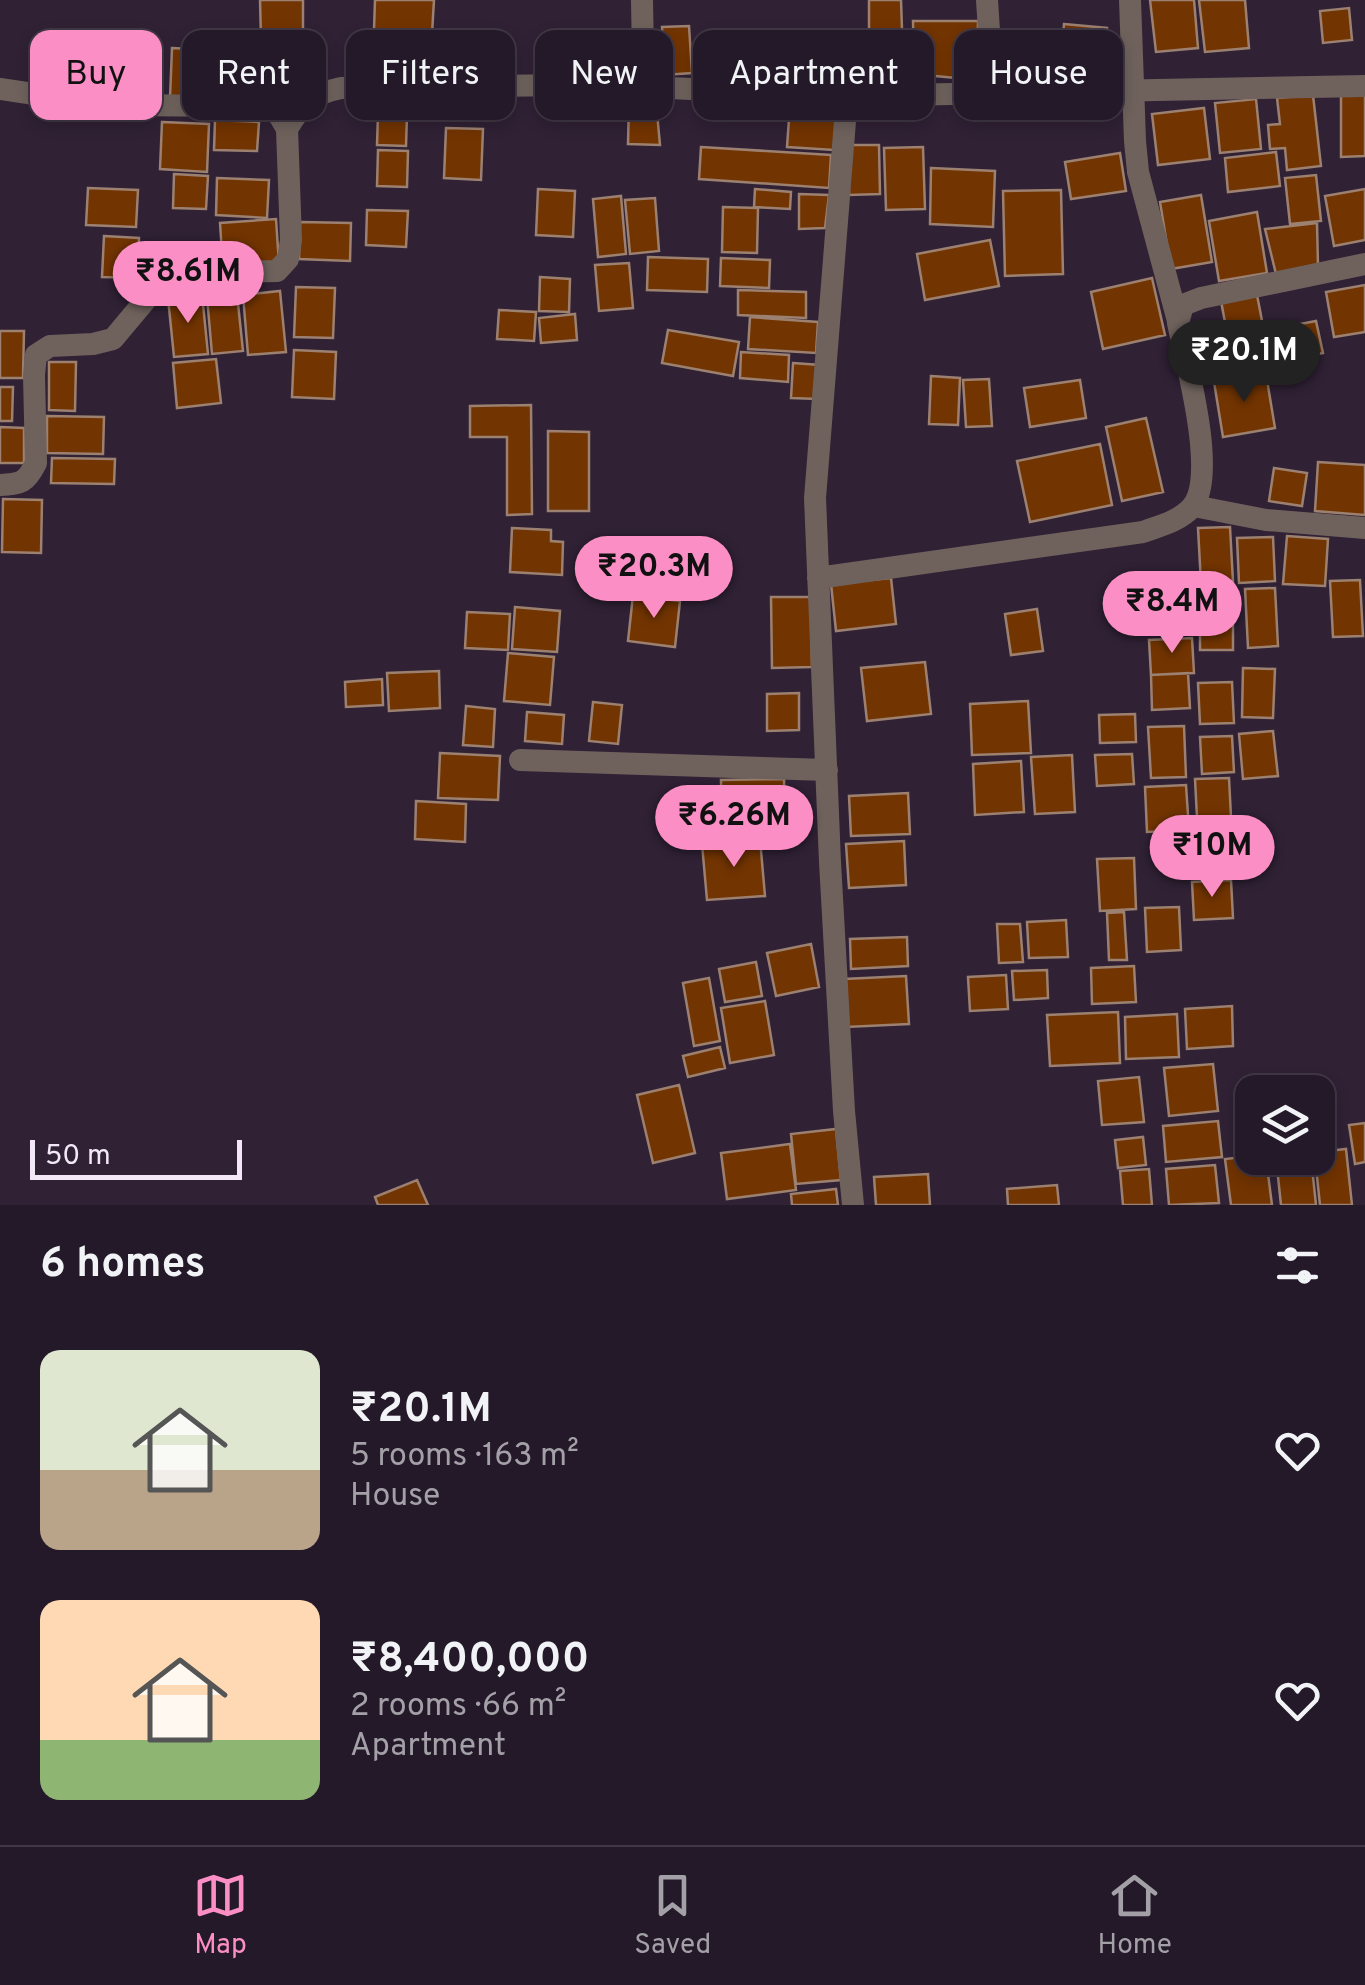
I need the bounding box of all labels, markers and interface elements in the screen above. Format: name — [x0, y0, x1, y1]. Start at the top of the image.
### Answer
chip: Buy — [30, 30, 162, 120]
chip: Rent — [182, 30, 326, 120]
chip: Filters — [346, 30, 515, 120]
chip: New — [535, 30, 673, 120]
chip: Apartment — [693, 30, 934, 120]
chip: House — [954, 30, 1123, 120]
pin: ₹8.61M — [107, 241, 269, 326]
text: ₹8.61M — [135, 253, 241, 293]
pin: ₹20.1M — [1163, 320, 1325, 405]
text: ₹20.1M — [1190, 332, 1298, 372]
pin: ₹20.3M — [573, 536, 735, 621]
text: ₹20.3M — [597, 548, 711, 588]
pin: ₹8.4M — [1102, 571, 1242, 656]
text: ₹8.4M — [1125, 583, 1219, 623]
pin: ₹6.26M — [653, 785, 815, 870]
text: ₹6.26M — [677, 797, 791, 837]
pin: ₹10M — [1153, 815, 1271, 900]
text: ₹10M — [1172, 827, 1252, 867]
map controls — [1235, 1075, 1335, 1175]
button: layers — [1235, 1075, 1335, 1175]
scale bar — [30, 1135, 242, 1180]
text: 50 m — [45, 1139, 111, 1175]
icon: filters — [1270, 1238, 1325, 1293]
text: 6 homes — [40, 1239, 205, 1292]
text: ₹20.1M — [350, 1384, 492, 1437]
icon: home — [120, 1390, 240, 1510]
icon: heart — [1270, 1423, 1325, 1478]
text: 5 rooms · 163 m² — [350, 1437, 579, 1477]
text: House — [350, 1477, 440, 1517]
text: ₹8,400,000 — [350, 1634, 590, 1687]
icon: home — [120, 1640, 240, 1760]
icon: heart — [1270, 1673, 1325, 1728]
text: 2 rooms · 66 m² — [350, 1687, 566, 1727]
text: Apartment — [350, 1727, 506, 1767]
tab: Map — [193, 1868, 248, 1964]
tab: Saved — [634, 1868, 711, 1964]
tab: Home — [1098, 1868, 1172, 1964]

